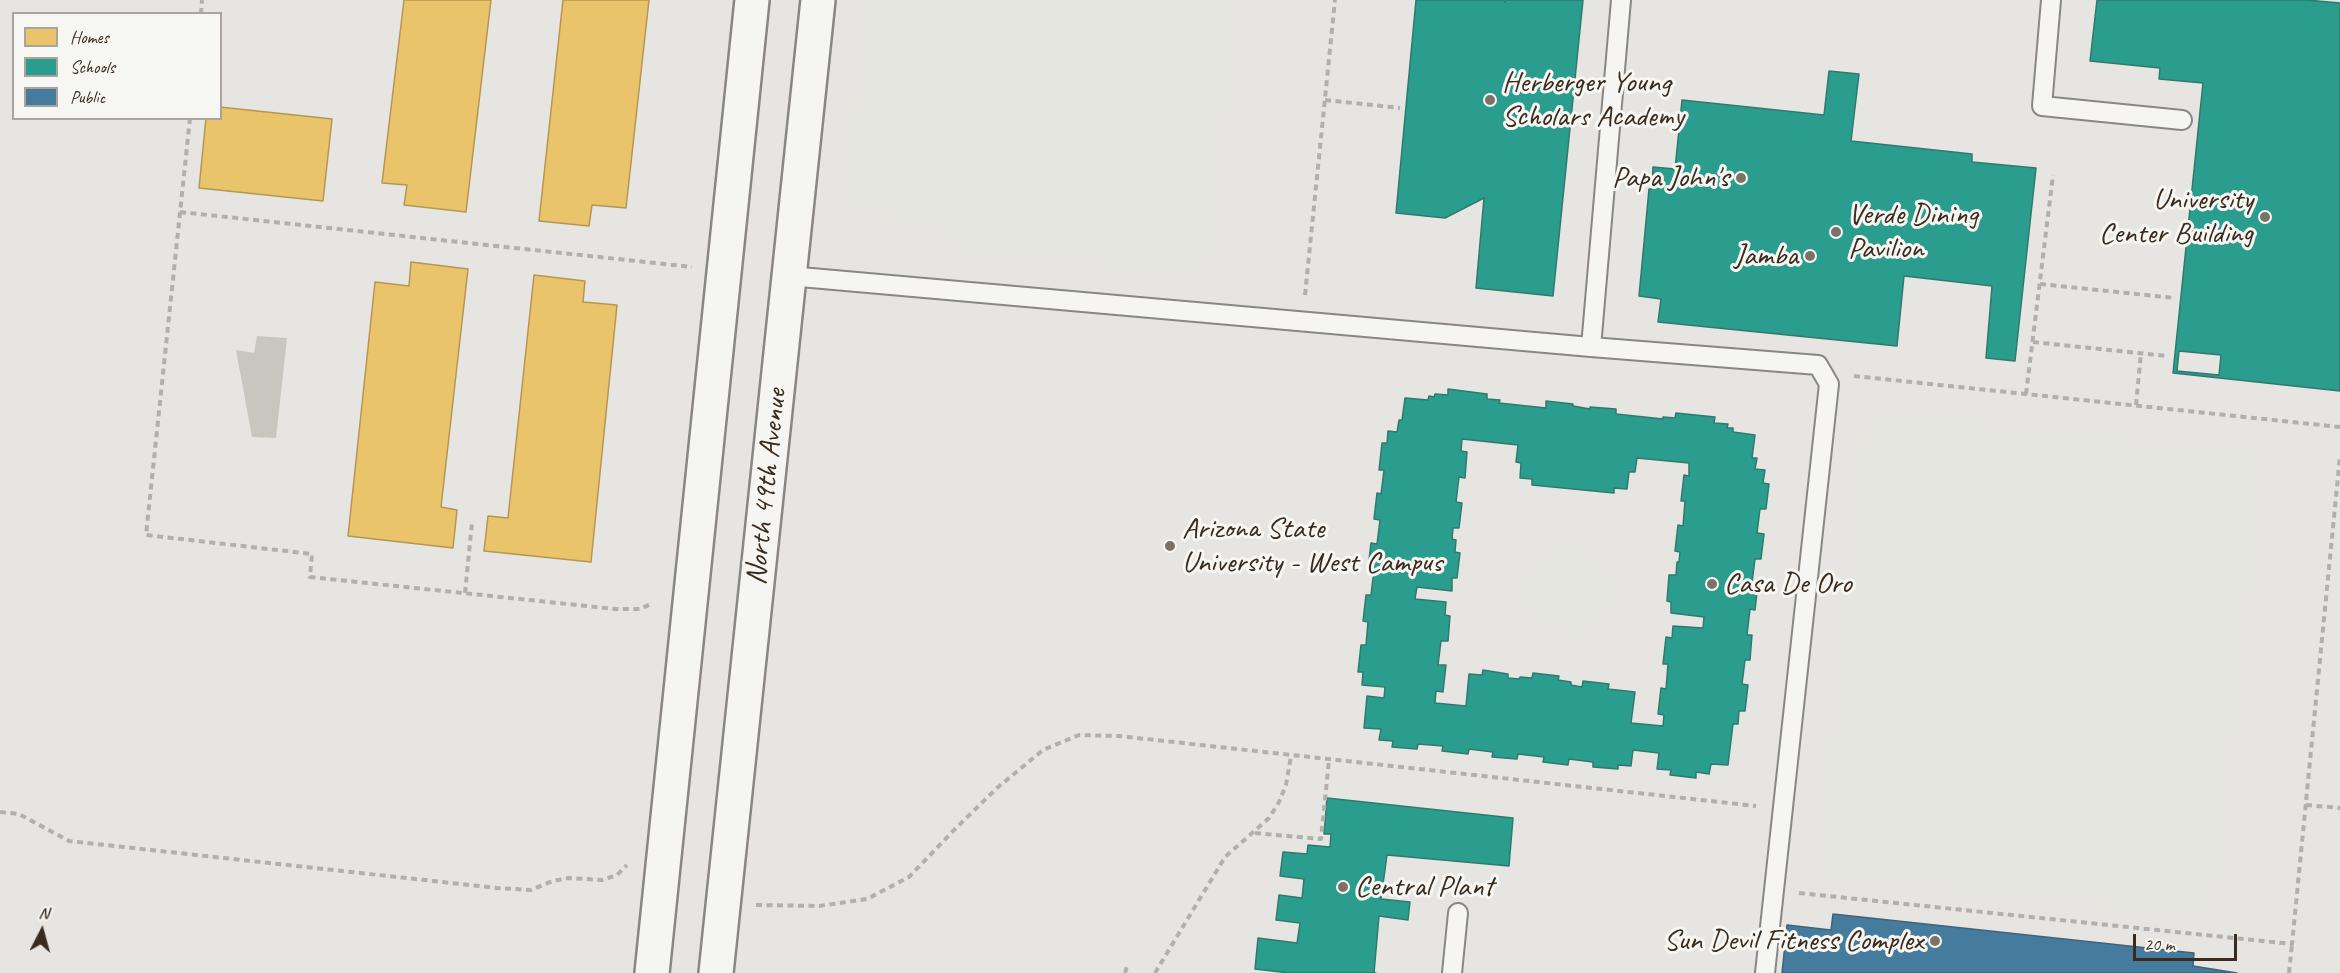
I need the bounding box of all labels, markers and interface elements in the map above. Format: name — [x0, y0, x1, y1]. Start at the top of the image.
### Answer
legend — [12, 12, 222, 120]
text: Homes — [70, 26, 109, 48]
text: Schools — [70, 56, 115, 78]
place label: Herberger Young Scholars Academy — [1502, 65, 1684, 136]
text: Public — [70, 86, 105, 108]
marker: Herberger Young Scholars Academy — [1483, 93, 1497, 107]
place label: Papa John's — [1612, 160, 1729, 196]
marker: Papa John's — [1734, 171, 1748, 185]
place label: University Center Building — [2099, 182, 2253, 252]
place label: Verde Dining Pavilion — [1848, 197, 1978, 268]
marker: University Center Building — [2258, 210, 2272, 224]
marker: Verde Dining Pavilion — [1829, 225, 1843, 239]
place label: Jamba — [1734, 238, 1798, 274]
marker: Jamba — [1803, 249, 1817, 263]
street label: North 49th Avenue — [739, 387, 795, 587]
place label: Arizona State University - West Campus — [1182, 511, 1442, 582]
marker: Arizona State University - West Campus — [1163, 539, 1177, 553]
place label: Casa De Oro — [1724, 566, 1852, 602]
marker: Casa De Oro — [1705, 577, 1719, 591]
place label: Central Plant — [1355, 869, 1493, 905]
marker: Central Plant — [1336, 880, 1350, 894]
north arrow — [12, 901, 72, 961]
text: N — [38, 903, 50, 924]
scale bar — [2136, 922, 2240, 960]
place label: Sun Devil Fitness Complex — [1663, 923, 1923, 959]
text: 20 m — [2144, 933, 2175, 955]
marker: Sun Devil Fitness Complex — [1928, 934, 1942, 948]

